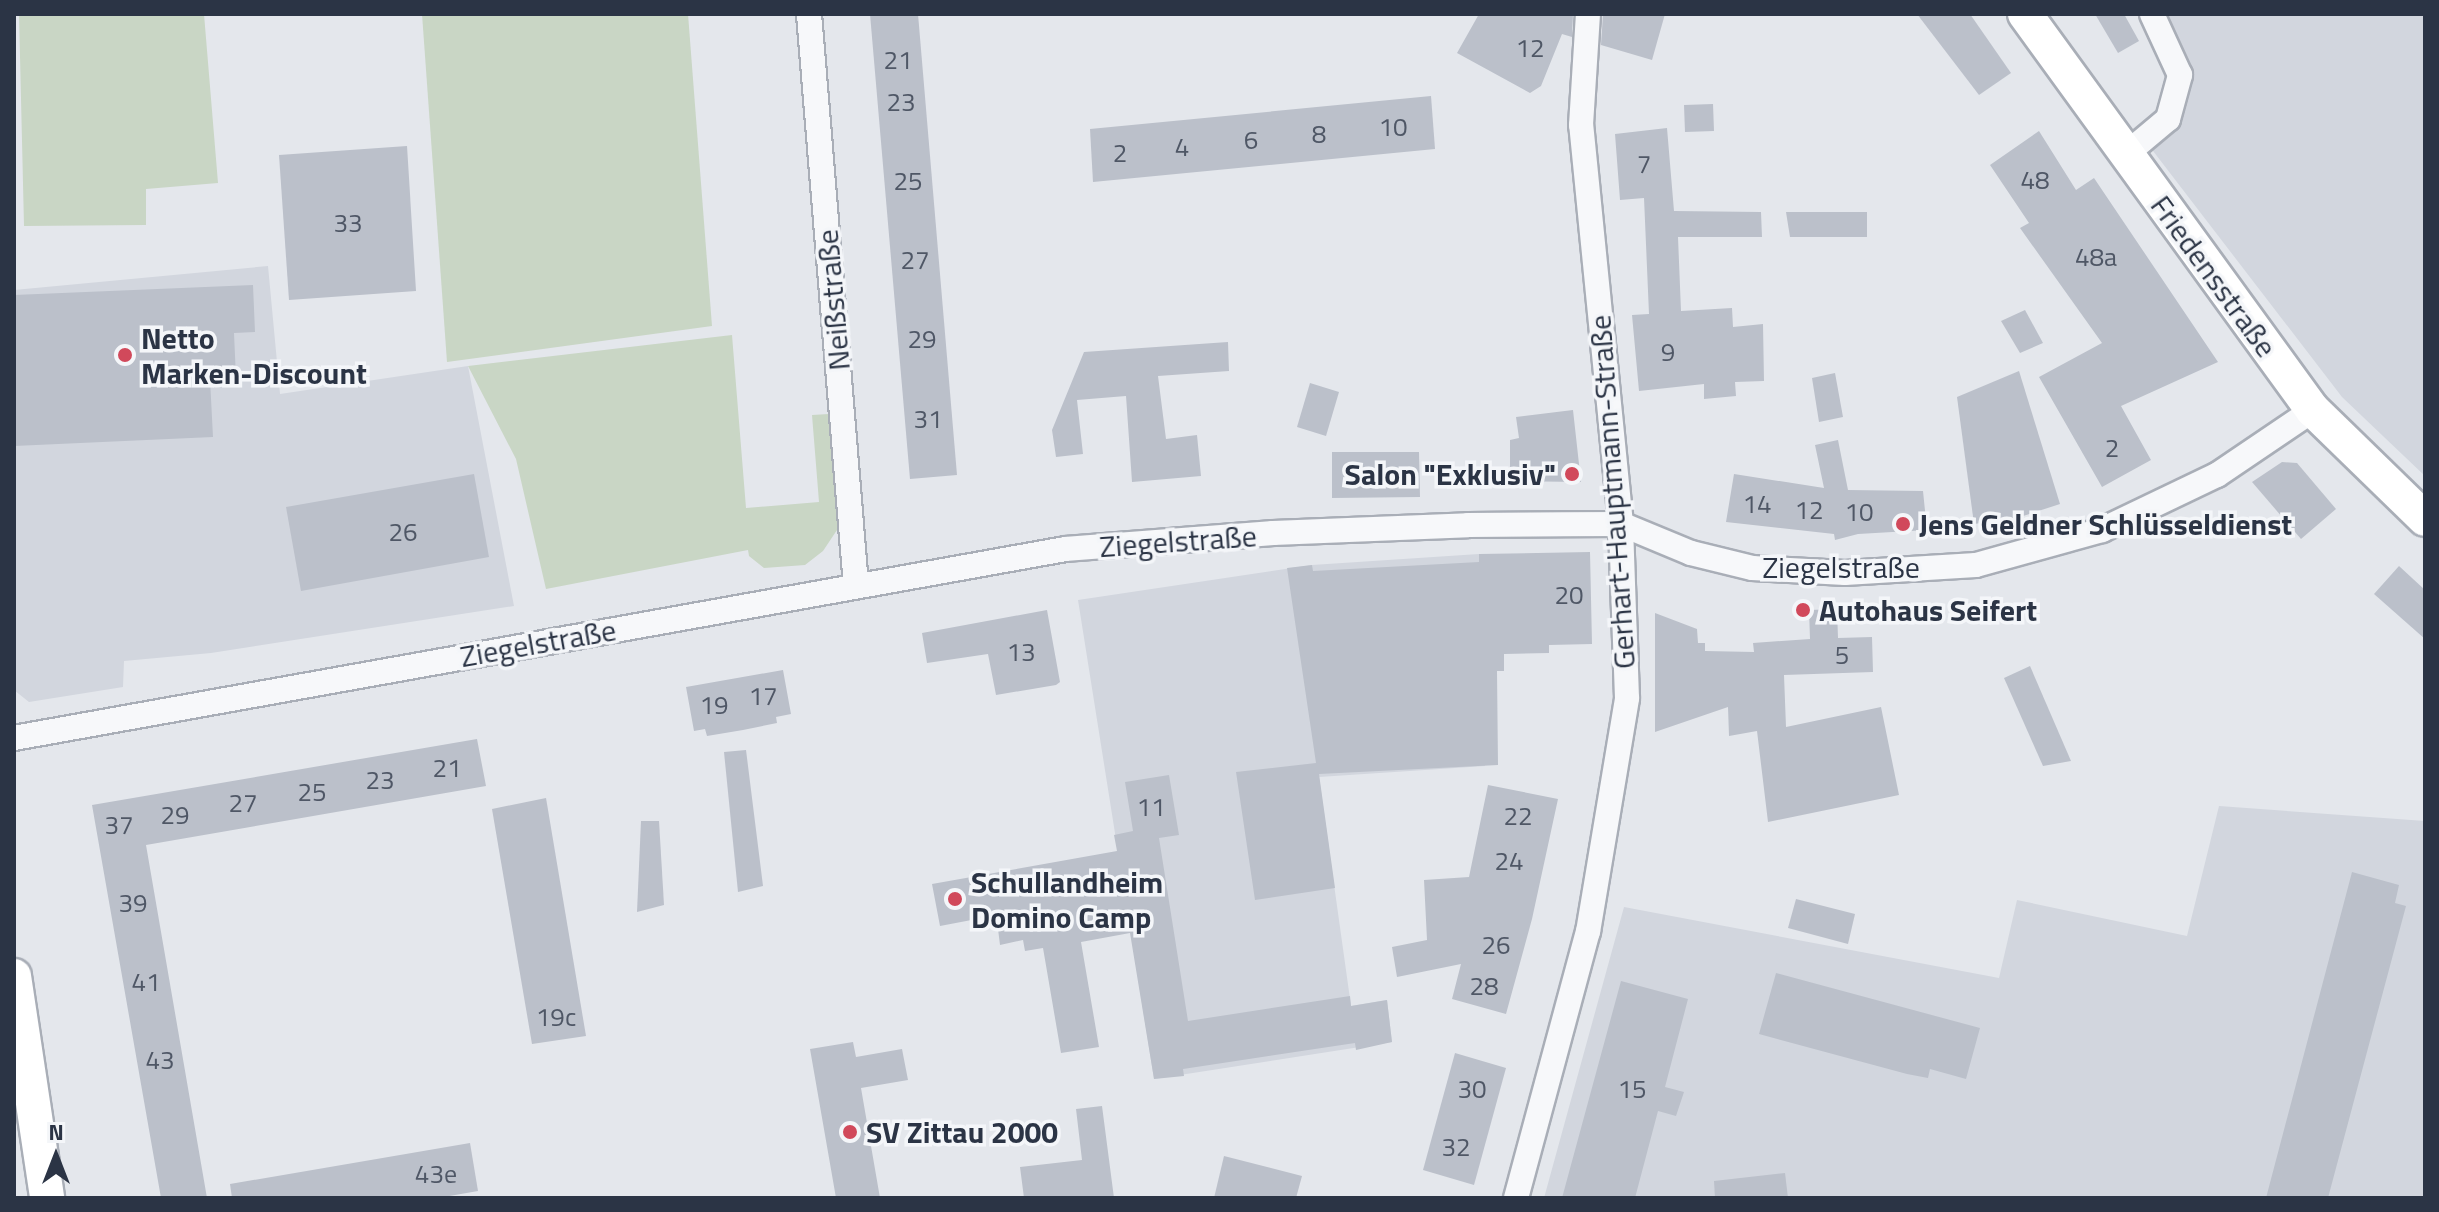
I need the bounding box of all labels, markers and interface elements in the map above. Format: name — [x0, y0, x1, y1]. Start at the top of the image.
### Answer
house number: 12 — [1515, 32, 1545, 64]
house number: 21 — [883, 44, 913, 76]
house number: 23 — [886, 86, 916, 118]
house number: 10 — [1378, 111, 1408, 143]
house number: 8 — [1312, 118, 1326, 150]
house number: 6 — [1244, 124, 1258, 156]
house number: 4 — [1175, 131, 1189, 163]
house number: 2 — [1113, 137, 1127, 169]
house number: 7 — [1637, 148, 1651, 180]
house number: 48 — [2020, 164, 2050, 196]
house number: 25 — [893, 165, 923, 197]
street label: Friedensstraße — [2143, 188, 2285, 364]
house number: 33 — [333, 207, 363, 239]
street label: Neißstraße — [809, 228, 857, 372]
house number: 48a — [2075, 241, 2117, 273]
house number: 27 — [900, 244, 930, 276]
street label: Gerhart-Hauptmann-Straße — [1582, 314, 1642, 670]
place label: Netto Marken-Discount — [141, 320, 367, 390]
house number: 29 — [907, 323, 937, 355]
house number: 9 — [1661, 336, 1675, 368]
marker: Netto Marken-Discount — [116, 346, 134, 364]
house number: 31 — [913, 403, 943, 435]
house number: 2 — [2105, 432, 2119, 464]
place label: Salon "Exklusiv" — [1345, 456, 1556, 492]
marker: Salon "Exklusiv" — [1563, 465, 1581, 483]
house number: 14 — [1742, 488, 1772, 520]
house number: 12 — [1794, 494, 1824, 526]
house number: 10 — [1844, 496, 1874, 528]
place label: Jens Geldner Schlüsseldienst — [1919, 506, 2292, 542]
marker: Jens Geldner Schlüsseldienst — [1894, 515, 1912, 533]
house number: 26 — [388, 516, 418, 548]
street label: Ziegelstraße — [1098, 518, 1258, 564]
street label: Ziegelstraße — [1762, 549, 1920, 585]
house number: 20 — [1554, 579, 1584, 611]
place label: Autohaus Seifert — [1819, 592, 2037, 628]
marker: Autohaus Seifert — [1794, 601, 1812, 619]
street label: Ziegelstraße — [457, 612, 619, 674]
house number: 13 — [1006, 636, 1036, 668]
house number: 5 — [1835, 639, 1849, 671]
house number: 17 — [748, 680, 778, 712]
house number: 19 — [699, 689, 729, 721]
house number: 21 — [432, 752, 462, 784]
house number: 23 — [365, 764, 395, 796]
house number: 25 — [297, 776, 327, 808]
house number: 27 — [228, 787, 258, 819]
house number: 11 — [1136, 791, 1166, 823]
house number: 29 — [160, 799, 190, 831]
house number: 22 — [1503, 800, 1533, 832]
house number: 37 — [104, 809, 134, 841]
house number: 24 — [1494, 845, 1524, 877]
place label: Schullandheim Domino Camp — [971, 864, 1163, 934]
house number: 39 — [118, 887, 148, 919]
marker: Schullandheim Domino Camp — [946, 890, 964, 908]
house number: 26 — [1481, 929, 1511, 961]
house number: 41 — [131, 966, 161, 998]
house number: 28 — [1469, 970, 1499, 1002]
house number: 19c — [536, 1001, 576, 1033]
house number: 43 — [145, 1044, 175, 1076]
house number: 30 — [1457, 1073, 1487, 1105]
house number: 15 — [1617, 1073, 1647, 1105]
place label: SV Zittau 2000 — [866, 1114, 1058, 1150]
text: N — [48, 1115, 64, 1149]
north arrow — [16, 1116, 96, 1196]
marker: SV Zittau 2000 — [841, 1123, 859, 1141]
house number: 32 — [1441, 1131, 1471, 1163]
house number: 43e — [415, 1158, 457, 1190]

